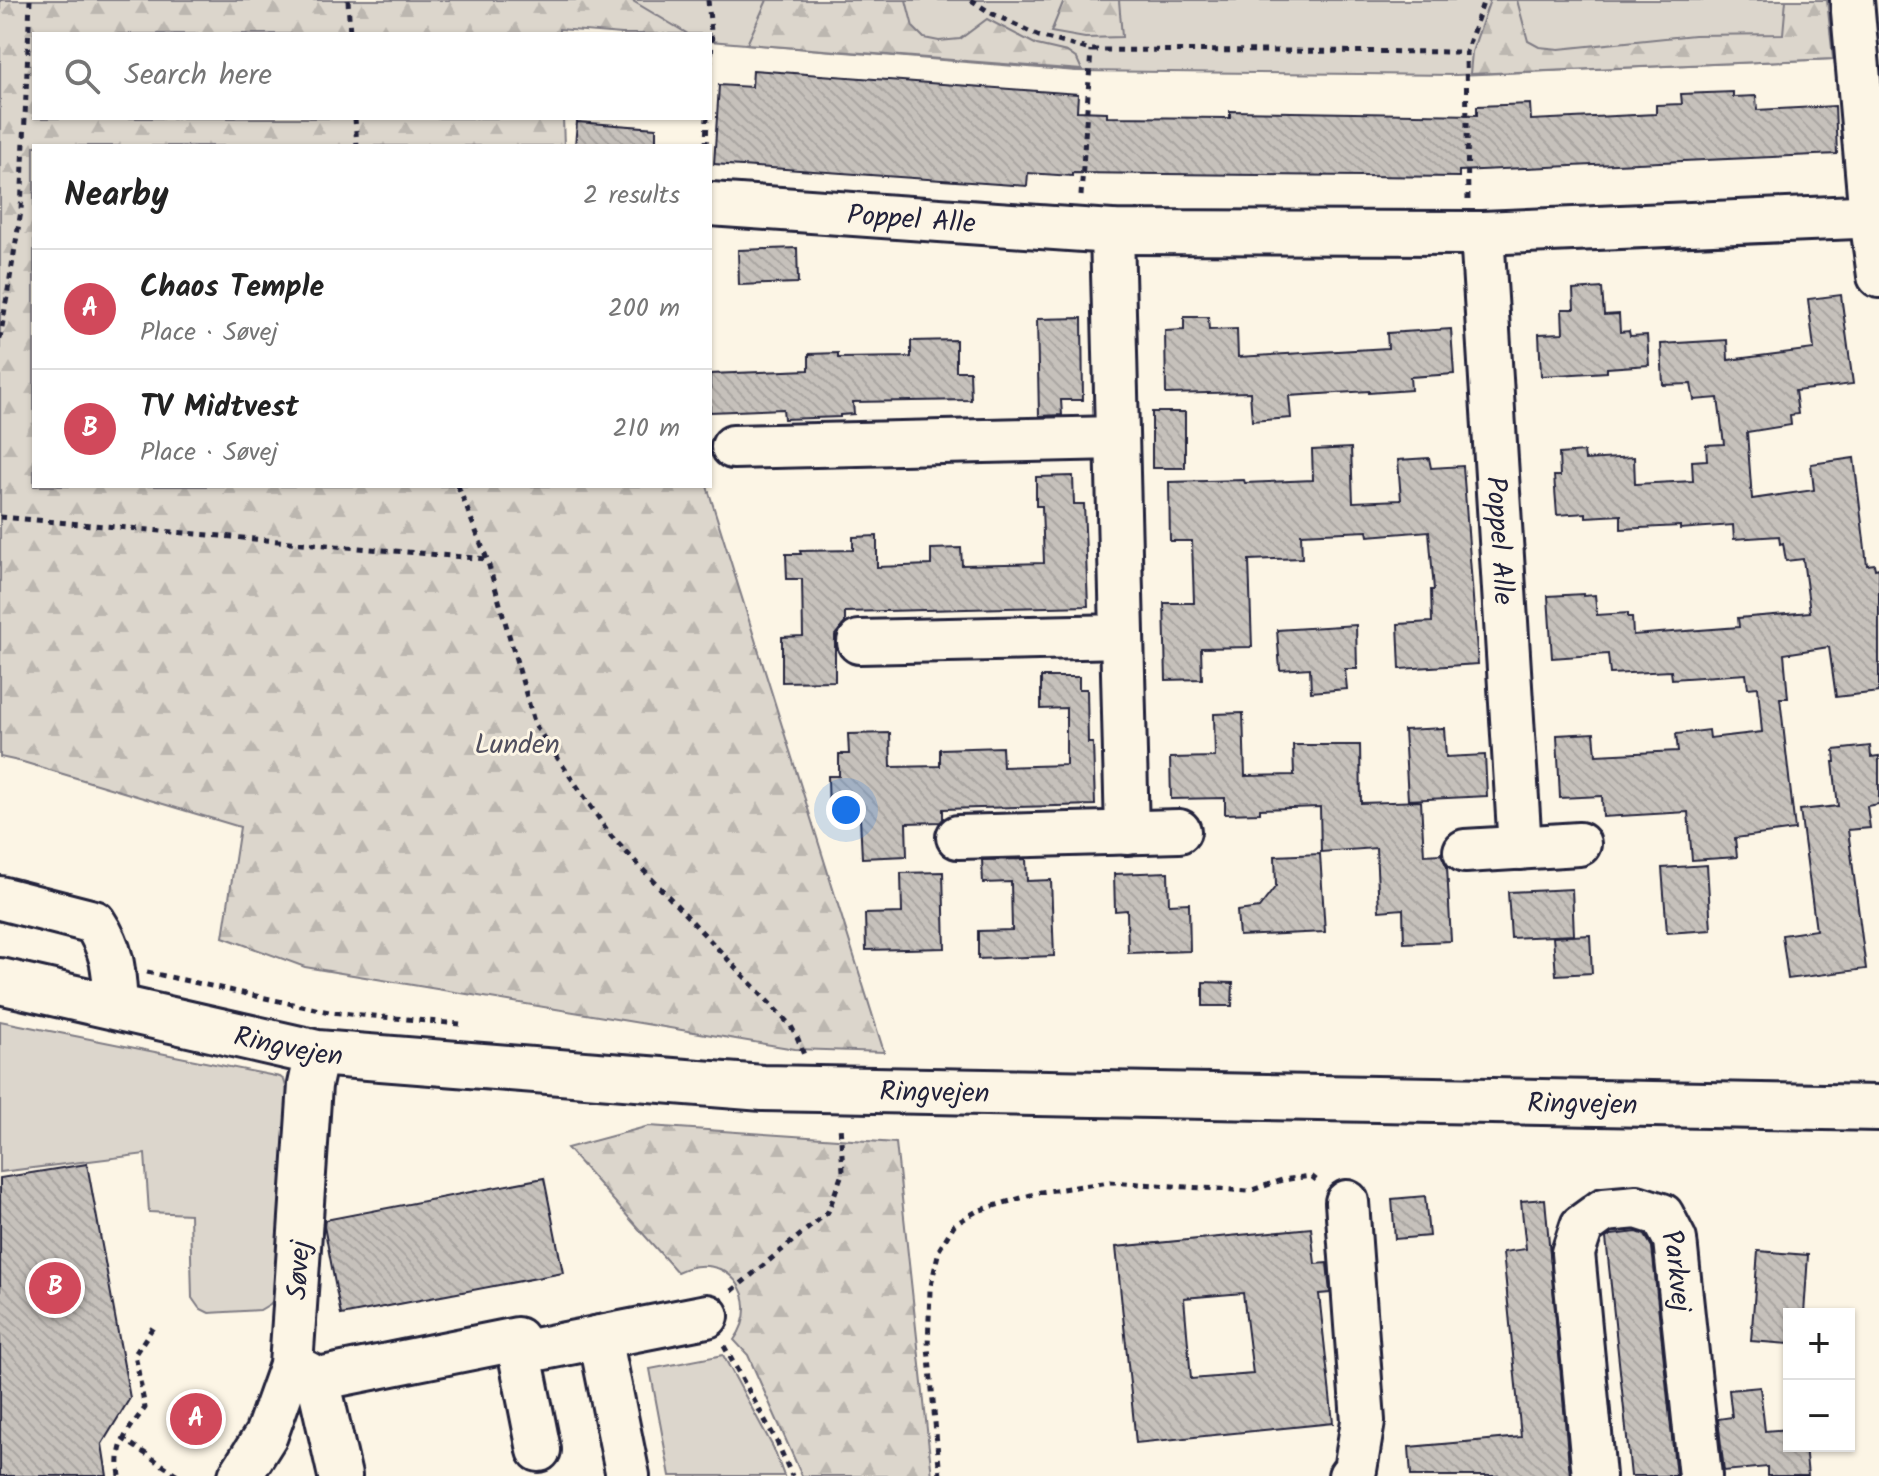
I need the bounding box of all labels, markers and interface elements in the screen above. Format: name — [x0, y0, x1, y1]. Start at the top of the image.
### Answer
search box — [32, 32, 712, 120]
text: Search here — [124, 52, 272, 100]
icon: search — [60, 54, 104, 98]
text: Nearby — [64, 169, 169, 223]
text: 2 results — [583, 175, 680, 217]
street label: Poppel Alle — [846, 194, 978, 247]
text: Chaos Temple — [140, 264, 324, 312]
text: A — [82, 288, 98, 330]
text: 200 m — [608, 288, 680, 330]
text: Place · Søvej — [140, 312, 278, 354]
text: TV Midtvest — [140, 384, 299, 432]
text: B — [82, 408, 98, 450]
text: 210 m — [613, 408, 680, 450]
text: Place · Søvej — [140, 432, 278, 474]
street label: Poppel Alle — [1472, 475, 1525, 607]
park label: Lunden — [474, 723, 560, 768]
your location — [826, 790, 866, 830]
street label: Ringvejen — [229, 1015, 345, 1080]
street label: Ringvejen — [879, 1070, 990, 1117]
street label: Ringvejen — [1527, 1082, 1638, 1129]
street label: Parkvej — [1648, 1222, 1703, 1315]
street label: Søvej — [275, 1238, 324, 1301]
pin: B — [29, 1258, 81, 1318]
map controls — [1783, 1308, 1855, 1452]
button: + — [1783, 1308, 1855, 1380]
button: − — [1783, 1380, 1855, 1452]
pin: A — [170, 1389, 222, 1449]

